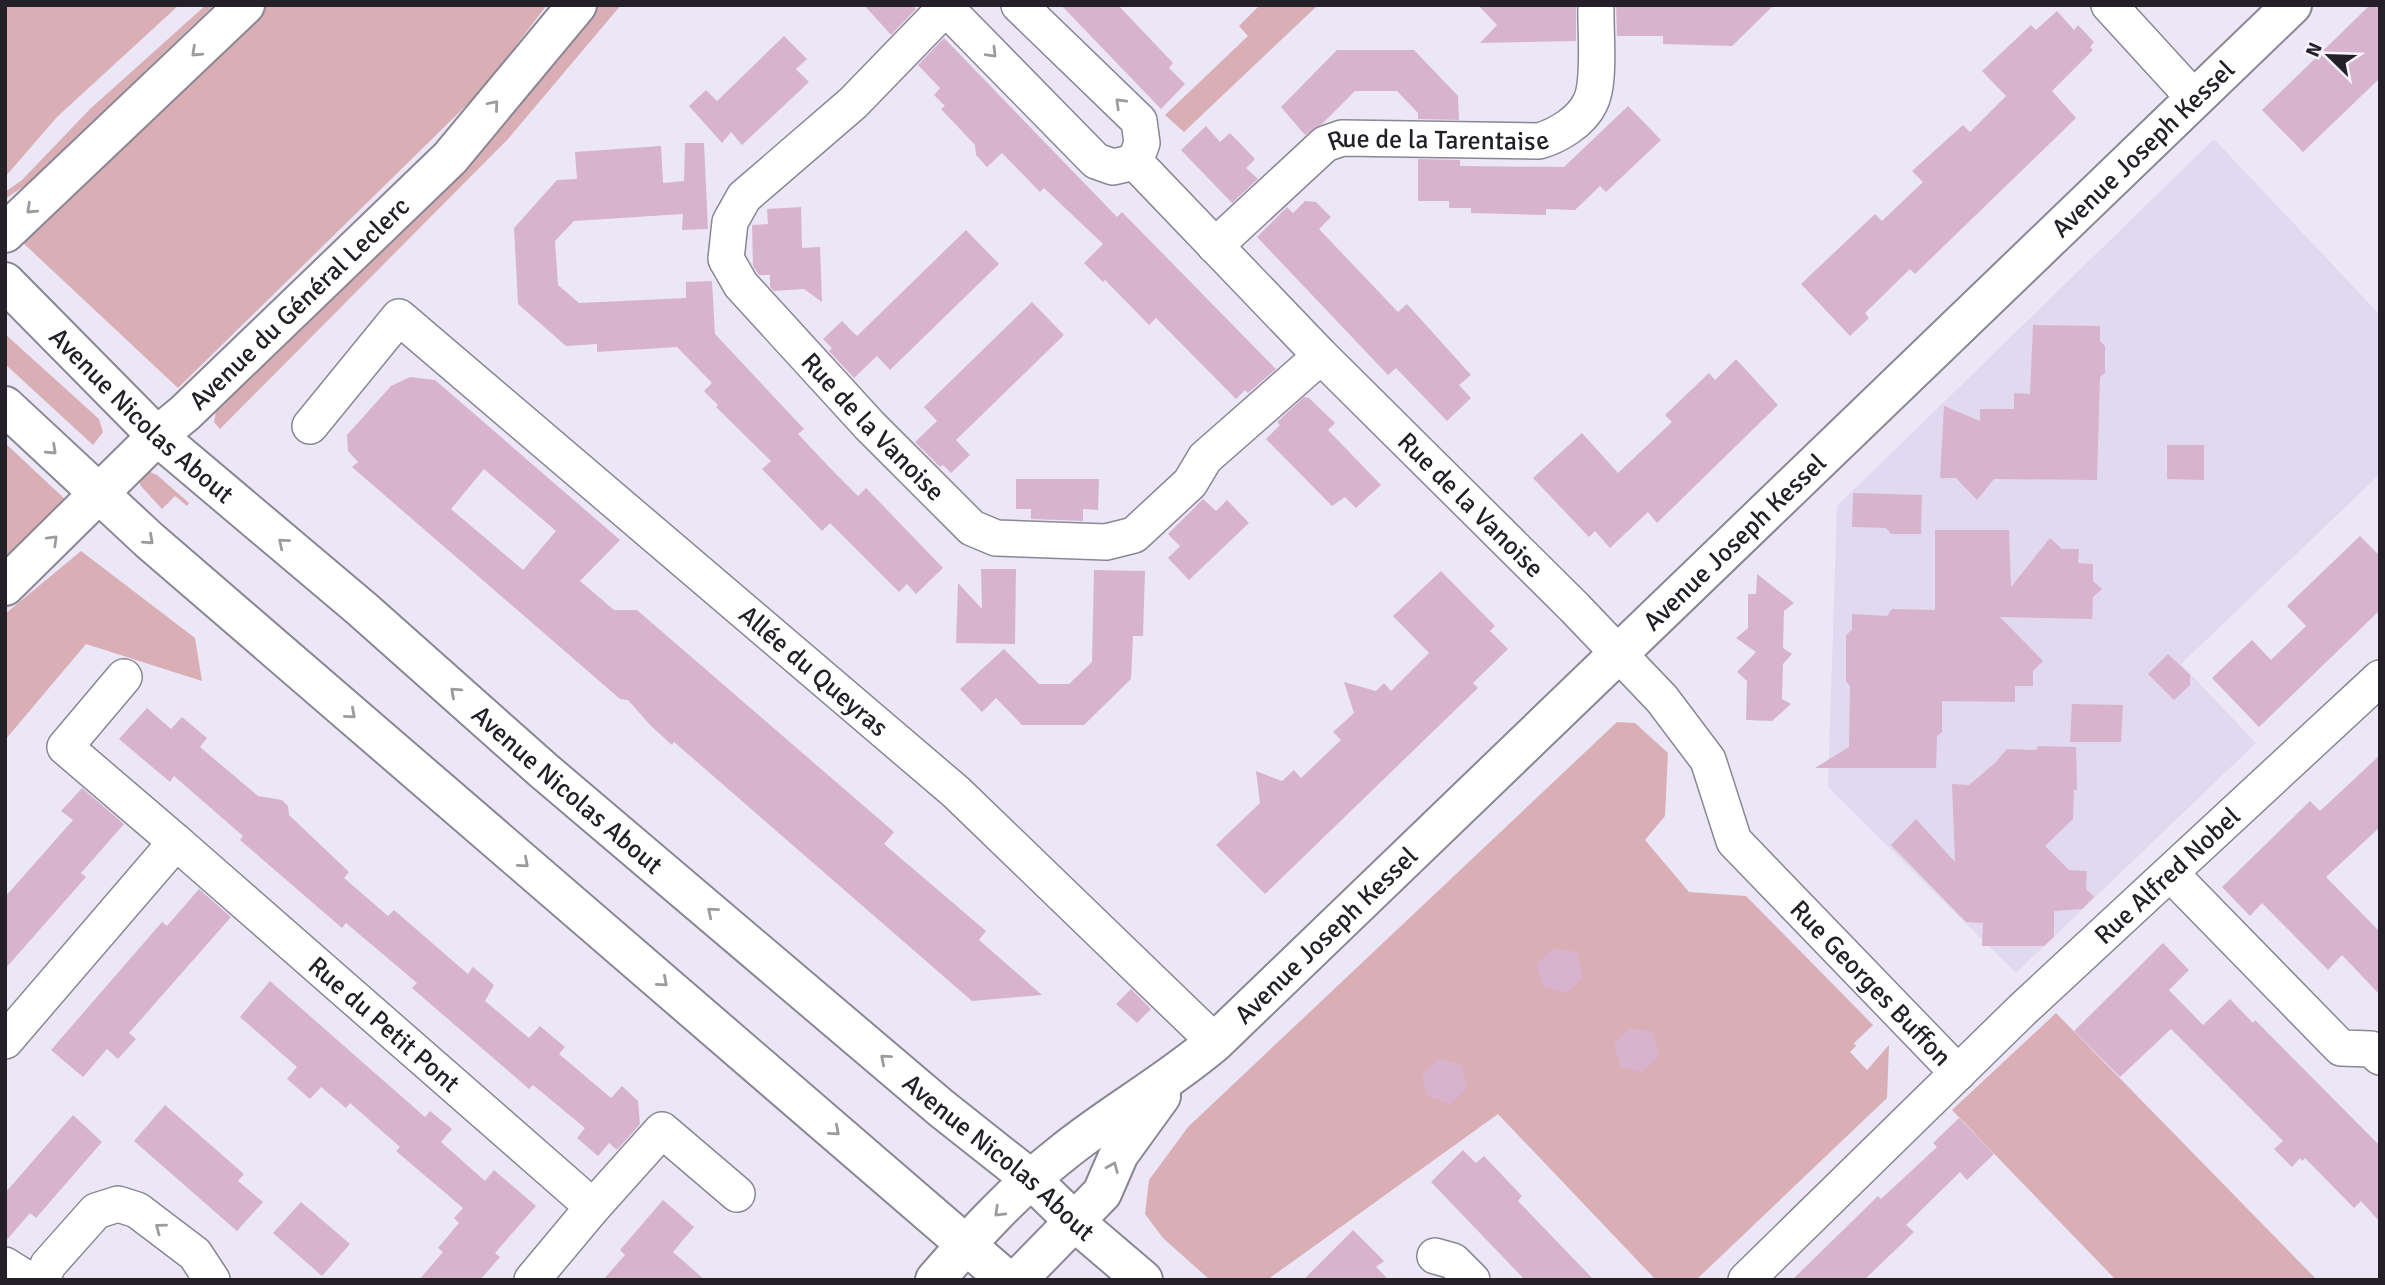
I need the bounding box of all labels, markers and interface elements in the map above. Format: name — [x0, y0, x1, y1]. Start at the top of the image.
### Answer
north arrow — [2294, 21, 2364, 91]
text: N — [2301, 39, 2328, 61]
one-way arrow — [191, 44, 204, 57]
one-way arrow — [983, 45, 996, 58]
street label: Avenue Joseph Kessel — [2045, 54, 2242, 245]
one-way arrow — [1116, 99, 1128, 111]
one-way arrow — [485, 101, 498, 113]
street label: Rue de la Tarentaise — [1323, 123, 1553, 159]
street label: Avenue du Général Leclerc — [183, 191, 417, 417]
one-way arrow — [26, 200, 39, 213]
street label: Avenue Nicolas About — [42, 321, 240, 511]
street label: Rue de la Vanoise — [794, 346, 951, 508]
street label: Rue de la Vanoise — [1390, 426, 1550, 585]
one-way arrow — [44, 442, 57, 454]
street label: Avenue Joseph Kessel — [1637, 447, 1833, 638]
one-way arrow — [141, 532, 154, 544]
one-way arrow — [45, 536, 58, 549]
one-way arrow — [279, 539, 292, 551]
street label: Allée du Queyras — [732, 599, 894, 744]
one-way arrow — [451, 688, 464, 700]
street label: Avenue Nicolas About — [465, 699, 669, 881]
one-way arrow — [343, 706, 356, 718]
street label: Rue Alfred Nobel — [2088, 801, 2247, 952]
street label: Avenue Joseph Kessel — [1228, 840, 1425, 1031]
one-way arrow — [515, 855, 528, 867]
street label: Rue Georges Buffon — [1783, 894, 1958, 1073]
one-way arrow — [707, 908, 720, 920]
street label: Rue du Petit Pont — [301, 950, 466, 1100]
one-way arrow — [655, 974, 668, 986]
one-way arrow — [880, 1055, 893, 1067]
street label: Avenue Nicolas About — [896, 1067, 1101, 1248]
one-way arrow — [827, 1123, 840, 1135]
one-way arrow — [1105, 1162, 1119, 1174]
one-way arrow — [994, 1204, 1007, 1217]
one-way arrow — [155, 1224, 168, 1236]

